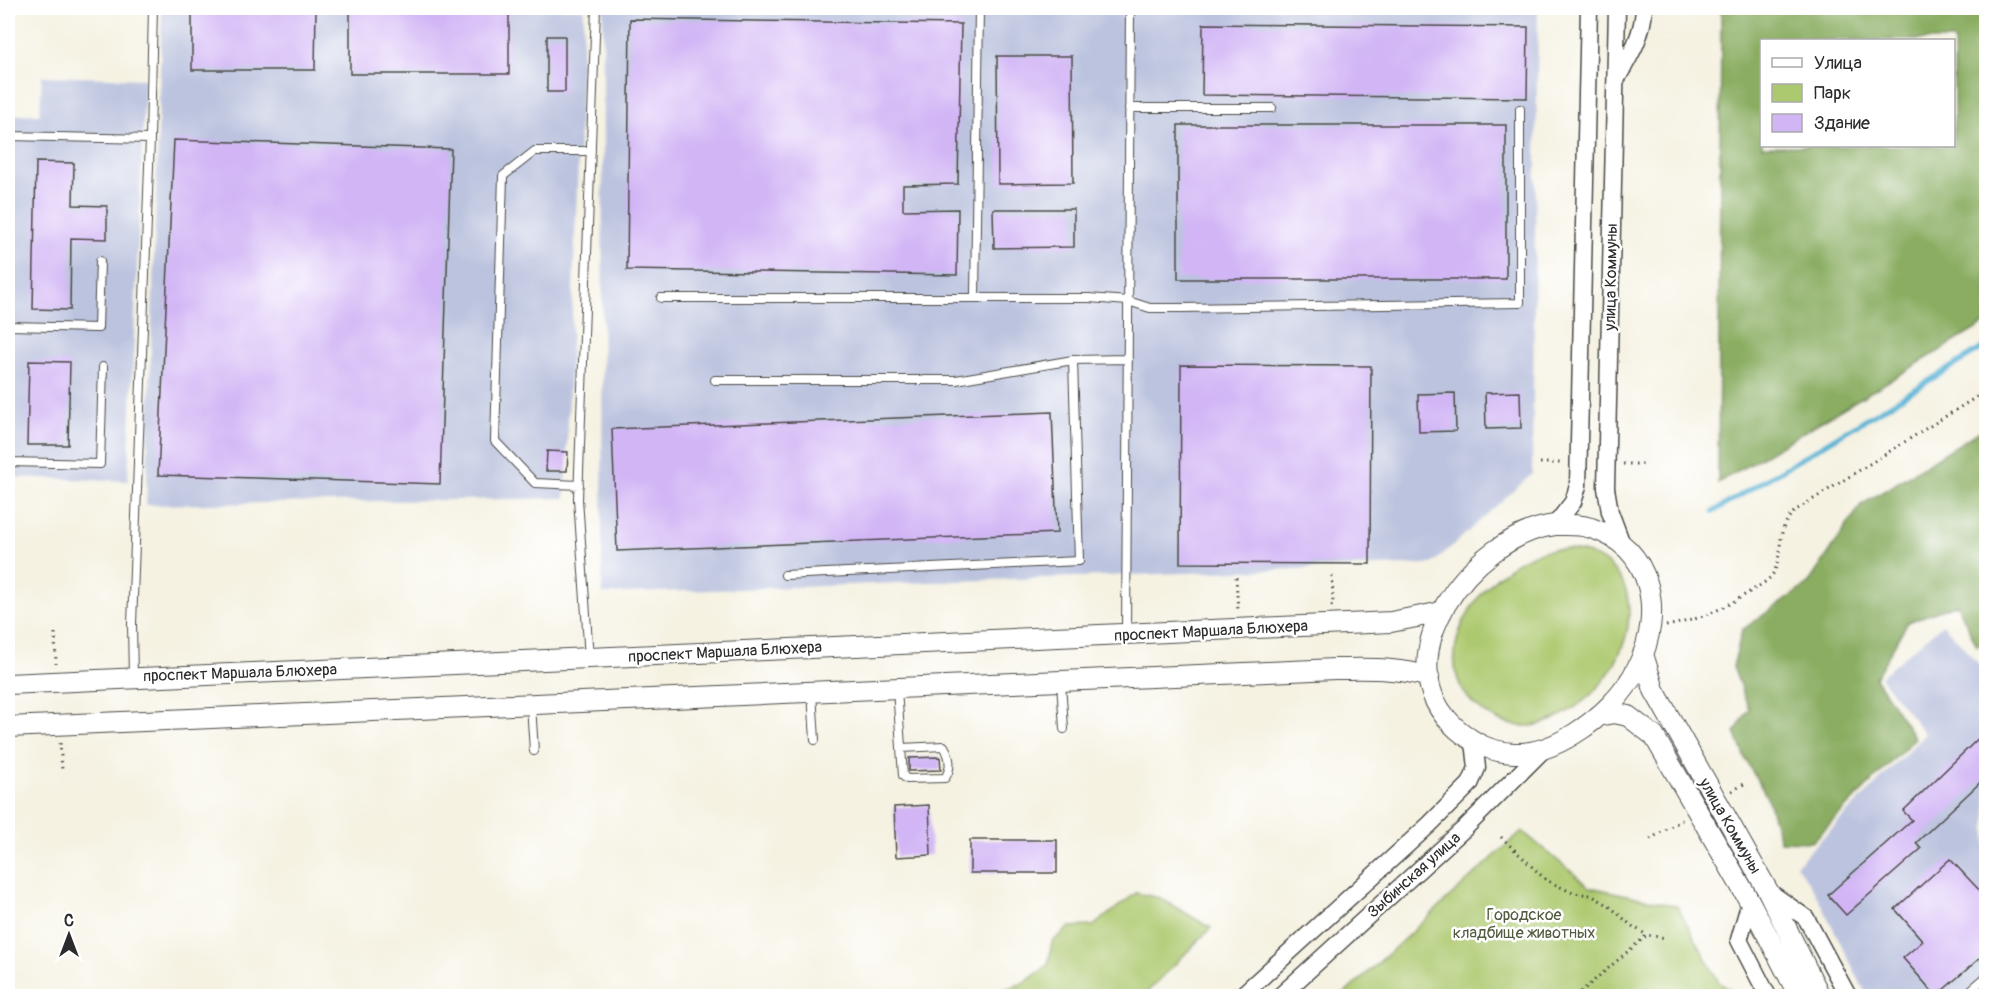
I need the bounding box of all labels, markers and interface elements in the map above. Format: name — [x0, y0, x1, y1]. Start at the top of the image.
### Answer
legend — [1760, 39, 1955, 147]
text: Улица — [1814, 52, 1862, 75]
text: Парк — [1814, 82, 1851, 105]
text: Здание — [1814, 112, 1870, 135]
street label: улица Коммуны — [1600, 223, 1622, 332]
street label: проспект Маршала Блюхера — [1114, 616, 1308, 646]
street label: проспект Маршала Блюхера — [628, 637, 822, 667]
street label: проспект Маршала Блюхера — [143, 660, 337, 686]
street label: улица Коммуны — [1694, 774, 1765, 877]
street label: Зыбинская улица — [1363, 828, 1465, 922]
north arrow — [39, 905, 99, 965]
park label: Городское кладбище животных — [1453, 905, 1595, 943]
text: С — [64, 911, 74, 931]

